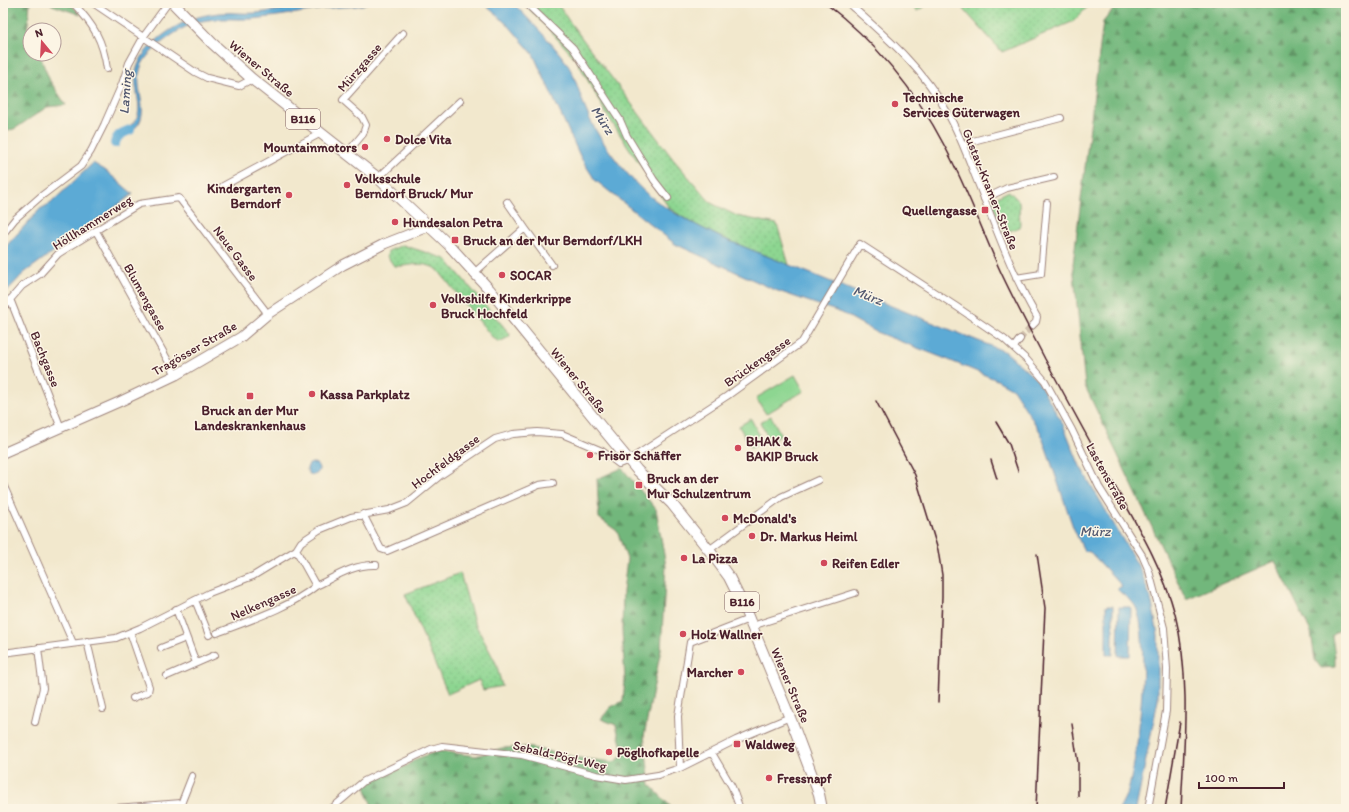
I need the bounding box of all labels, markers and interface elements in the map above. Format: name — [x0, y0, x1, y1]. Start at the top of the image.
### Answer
north arrow — [22, 22, 62, 62]
text: N — [34, 26, 45, 40]
street label: Wiener Straße — [226, 37, 297, 100]
street label: Mürzgasse — [334, 40, 385, 95]
water label: Laming — [115, 68, 136, 115]
place label: Technische Services Güterwagen — [902, 90, 1021, 121]
marker: Technische Services Güterwagen — [890, 99, 900, 109]
water label: Mürz — [587, 103, 619, 139]
road number: B116 — [286, 109, 320, 129]
street label: Gustav-Kramer-Straße — [959, 126, 1022, 252]
place label: Dolce Vita — [395, 132, 452, 147]
marker: Dolce Vita — [382, 134, 392, 144]
place label: Mountainmotors — [263, 140, 357, 155]
marker: Mountainmotors — [360, 142, 370, 152]
place label: Volksschule Berndorf Bruck/ Mur — [355, 171, 474, 201]
marker: Volksschule Berndorf Bruck/ Mur — [342, 180, 352, 190]
place label: Kindergarten Berndorf — [207, 181, 282, 211]
marker: Kindergarten Berndorf — [284, 190, 294, 200]
street label: Höllhammerweg — [50, 192, 135, 253]
place label: Quellengasse — [902, 203, 977, 219]
marker: Quellengasse — [980, 205, 990, 215]
place label: Hundesalon Petra — [403, 215, 503, 230]
marker: Hundesalon Petra — [390, 217, 400, 227]
street label: Neue Gasse — [210, 223, 261, 284]
place label: Bruck an der Mur Berndorf/LKH — [463, 233, 642, 248]
marker: Bruck an der Mur Berndorf/LKH — [450, 235, 460, 245]
street label: Blumengasse — [121, 261, 170, 333]
place label: SOCAR — [510, 268, 551, 283]
marker: SOCAR — [497, 270, 507, 280]
water label: Mürz — [850, 282, 887, 310]
place label: Volkshilfe Kinderkrippe Bruck Hochfeld — [441, 291, 571, 321]
marker: Volkshilfe Kinderkrippe Bruck Hochfeld — [428, 300, 438, 310]
street label: Tragösser Straße — [149, 318, 239, 379]
street label: Bachgasse — [28, 329, 64, 389]
street label: Brückengasse — [721, 333, 793, 390]
street label: Wiener Straße — [548, 344, 610, 416]
place label: Kassa Parkplatz — [320, 387, 411, 403]
marker: Kassa Parkplatz — [307, 389, 317, 399]
marker: Bruck an der Mur Landeskrankenhaus — [245, 391, 255, 401]
place label: Bruck an der Mur Landeskrankenhaus — [194, 403, 306, 433]
street label: Hochfeldgasse — [408, 431, 482, 492]
place label: BHAK & BAKIP Bruck — [746, 434, 818, 464]
street label: Lastenstraße — [1083, 440, 1132, 512]
marker: BHAK & BAKIP Bruck — [733, 443, 743, 453]
place label: Frisör Schäffer — [598, 448, 682, 463]
marker: Frisör Schäffer — [585, 450, 595, 460]
place label: Bruck an der Mur Schulzentrum — [647, 471, 751, 501]
marker: Bruck an der Mur Schulzentrum — [634, 480, 644, 490]
place label: McDonald's — [733, 511, 797, 526]
marker: McDonald's — [720, 513, 730, 523]
water label: Mürz — [1080, 523, 1112, 540]
place label: Dr. Markus Heiml — [760, 529, 858, 544]
marker: Dr. Markus Heiml — [747, 531, 757, 541]
place label: La Pizza — [692, 551, 738, 566]
marker: La Pizza — [679, 553, 689, 563]
place label: Reifen Edler — [832, 556, 900, 571]
marker: Reifen Edler — [819, 558, 829, 568]
street label: Nelkengasse — [228, 581, 298, 624]
road number: B116 — [725, 592, 759, 612]
place label: Holz Wallner — [691, 627, 763, 642]
marker: Holz Wallner — [678, 629, 688, 639]
street label: Wiener Straße — [768, 645, 813, 725]
place label: Marcher — [687, 665, 734, 680]
marker: Marcher — [736, 667, 746, 677]
street label: Sebald-Pögl-Weg — [511, 737, 609, 774]
place label: Waldweg — [745, 737, 795, 753]
marker: Waldweg — [732, 739, 742, 749]
place label: Pöglhofkapelle — [617, 745, 699, 761]
marker: Pöglhofkapelle — [604, 747, 614, 757]
scale bar — [1199, 764, 1284, 790]
place label: Fressnapf — [777, 771, 833, 787]
text: 100 m — [1205, 771, 1238, 785]
marker: Fressnapf — [764, 773, 774, 783]

